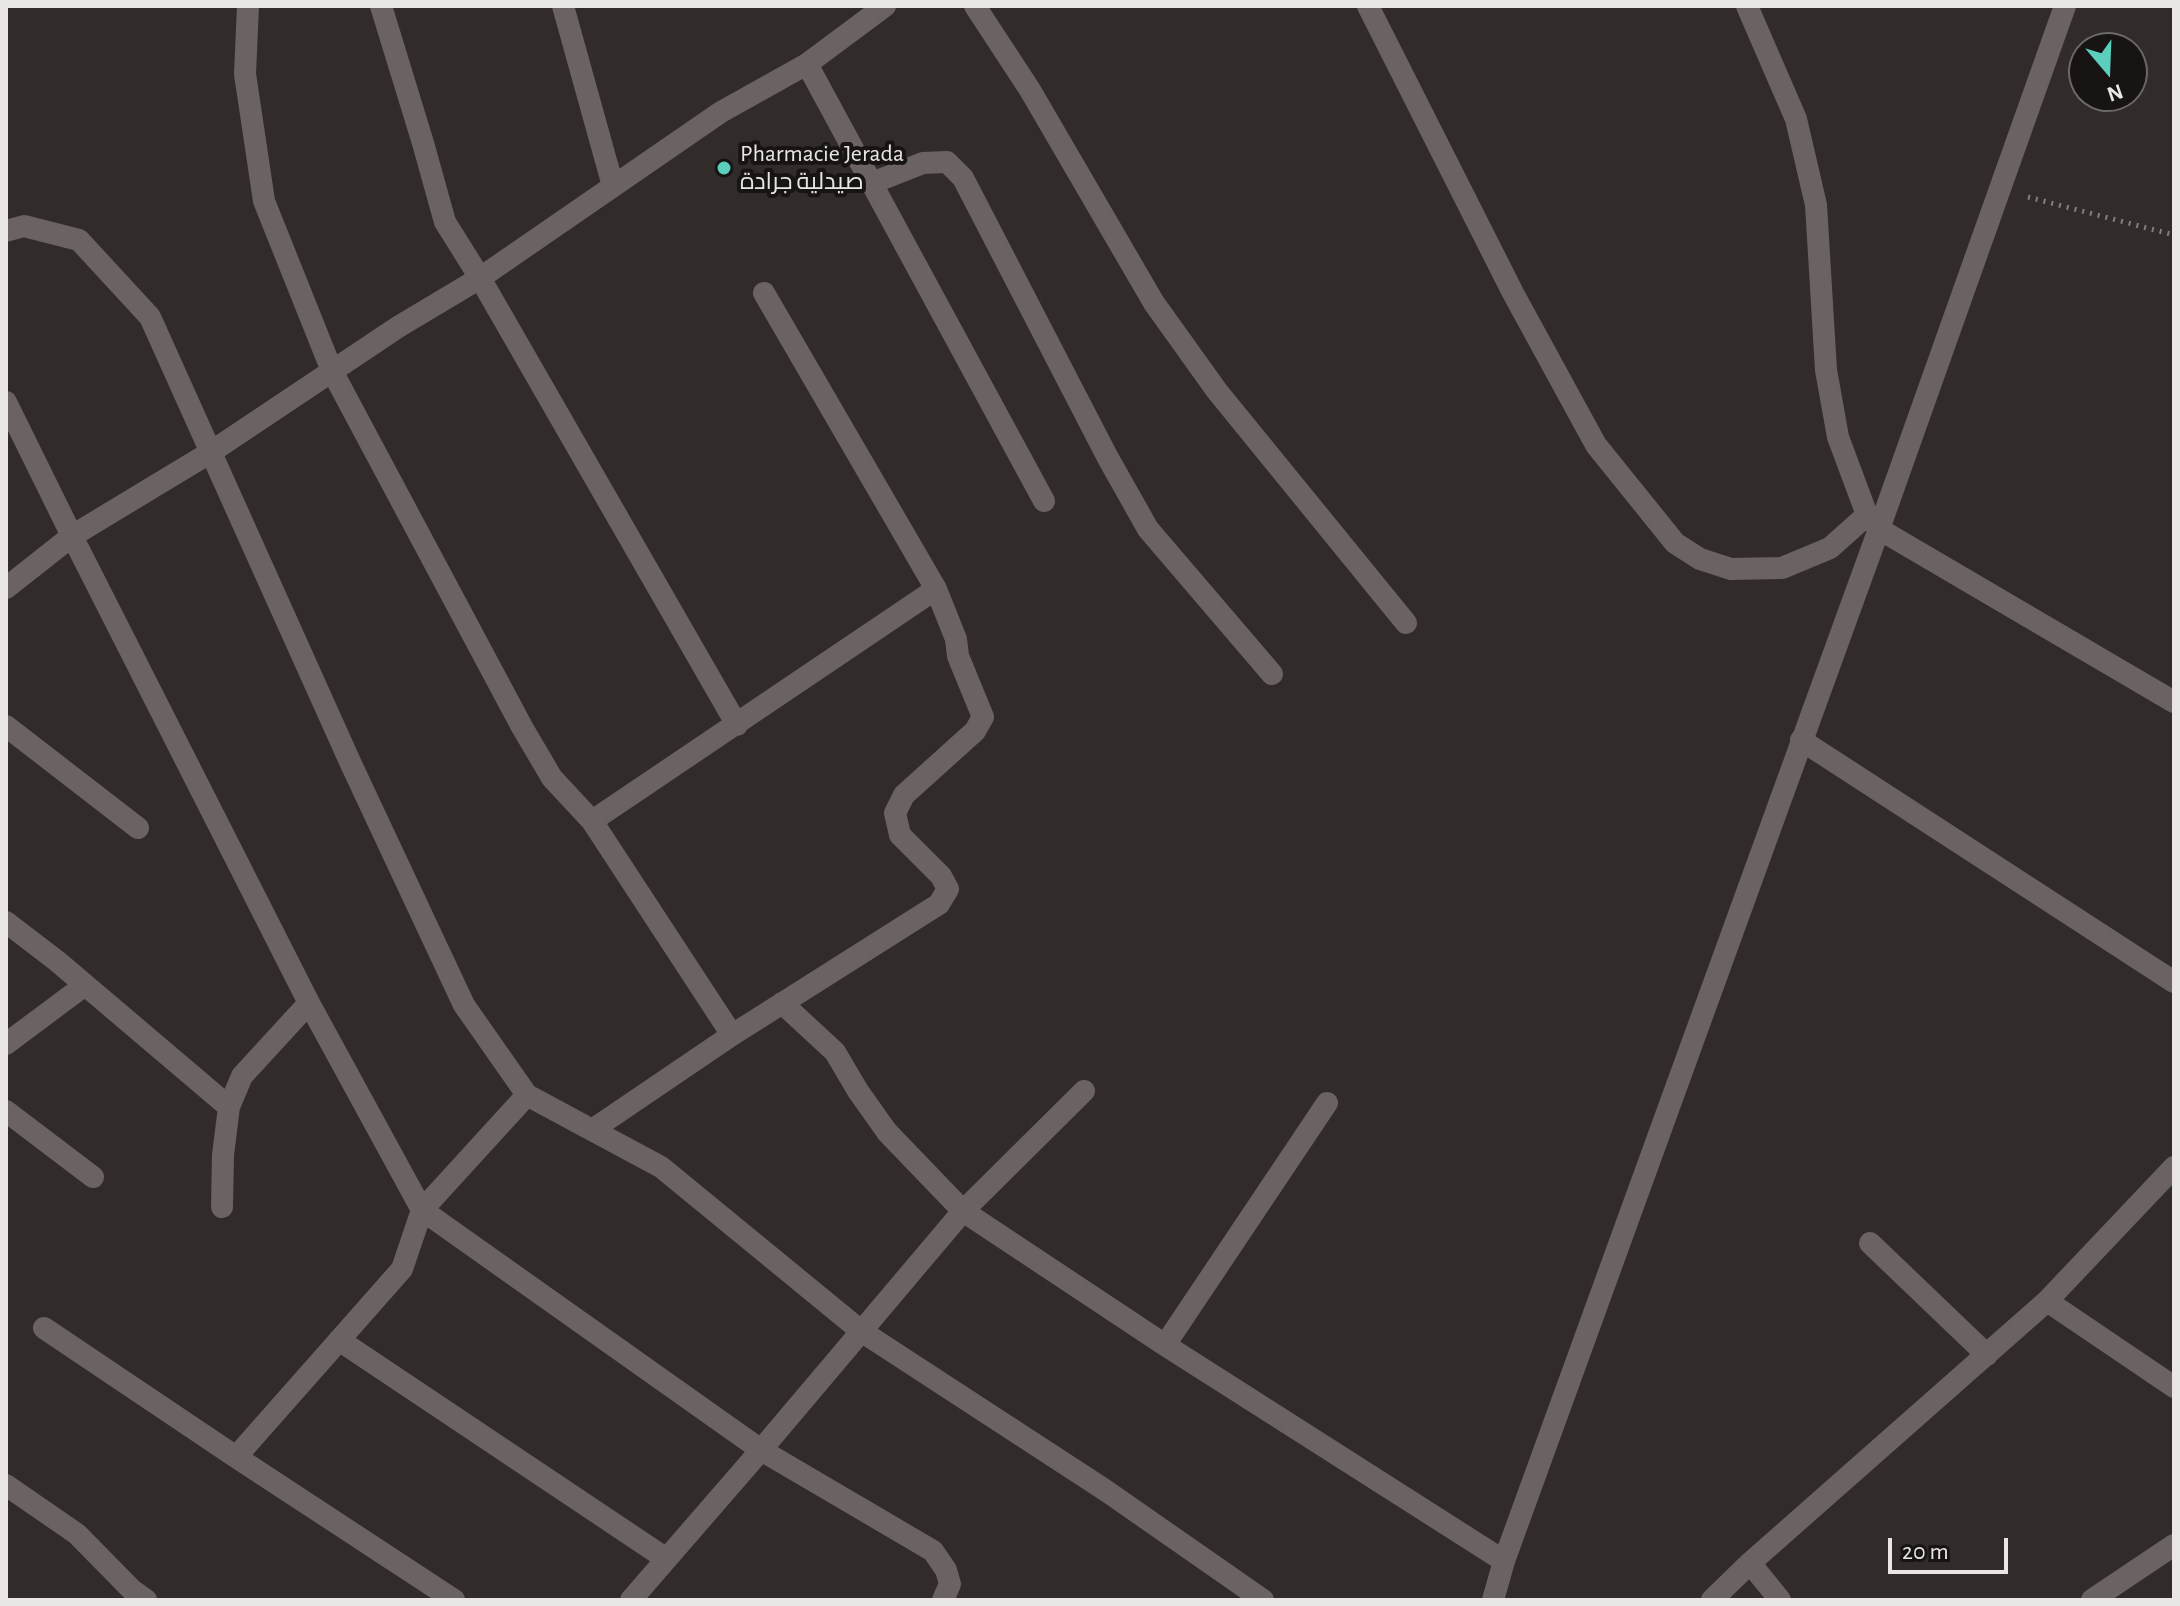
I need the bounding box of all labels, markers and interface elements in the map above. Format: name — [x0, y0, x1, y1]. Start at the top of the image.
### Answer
north arrow — [2068, 32, 2148, 112]
text: N — [2104, 80, 2126, 106]
place label: Pharmacie Jerada صيدلية جرادة — [740, 140, 904, 196]
marker: Pharmacie Jerada صيدلية جرادة — [715, 159, 733, 177]
scale bar — [1892, 1522, 2012, 1572]
text: 20 m — [1902, 1540, 1949, 1564]

